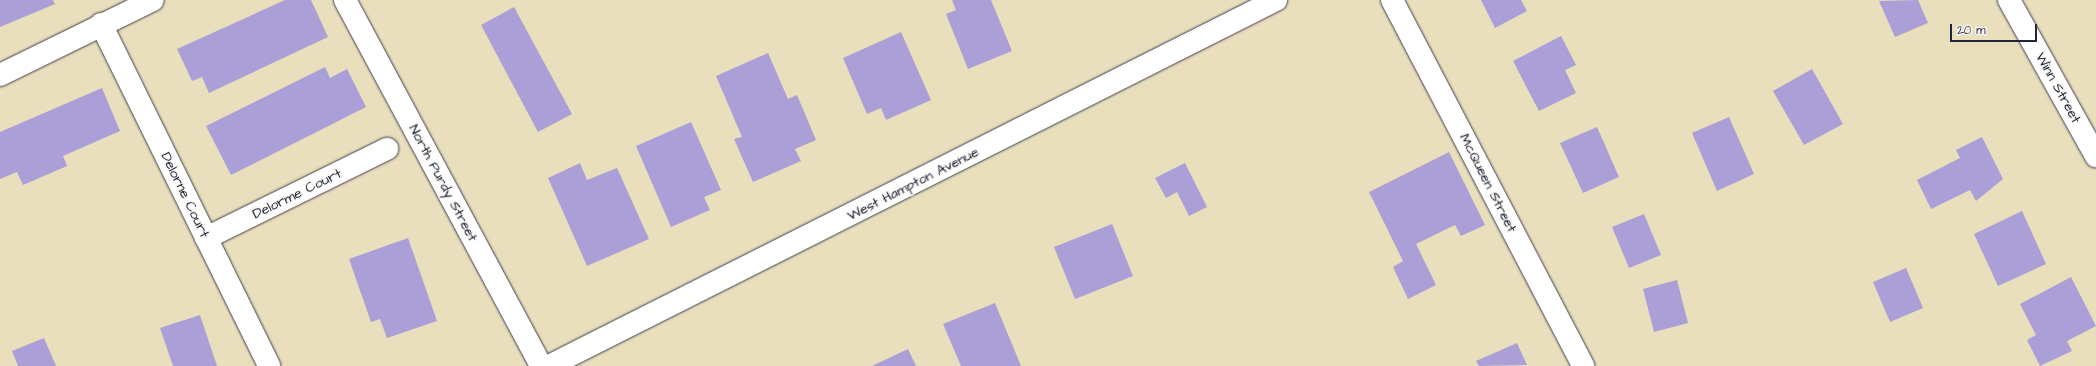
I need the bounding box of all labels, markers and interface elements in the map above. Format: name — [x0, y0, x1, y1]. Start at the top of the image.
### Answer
scale bar — [1952, 16, 2039, 42]
text: 20 m — [1957, 22, 1986, 39]
street label: Winn Street — [2032, 50, 2084, 126]
street label: North Purdy Street — [405, 122, 481, 244]
street label: McQueen Street — [1456, 131, 1520, 235]
street label: West Hampton Avenue — [845, 144, 981, 224]
street label: Delorne Court — [157, 150, 213, 240]
street label: Delorme Court — [250, 165, 344, 223]

